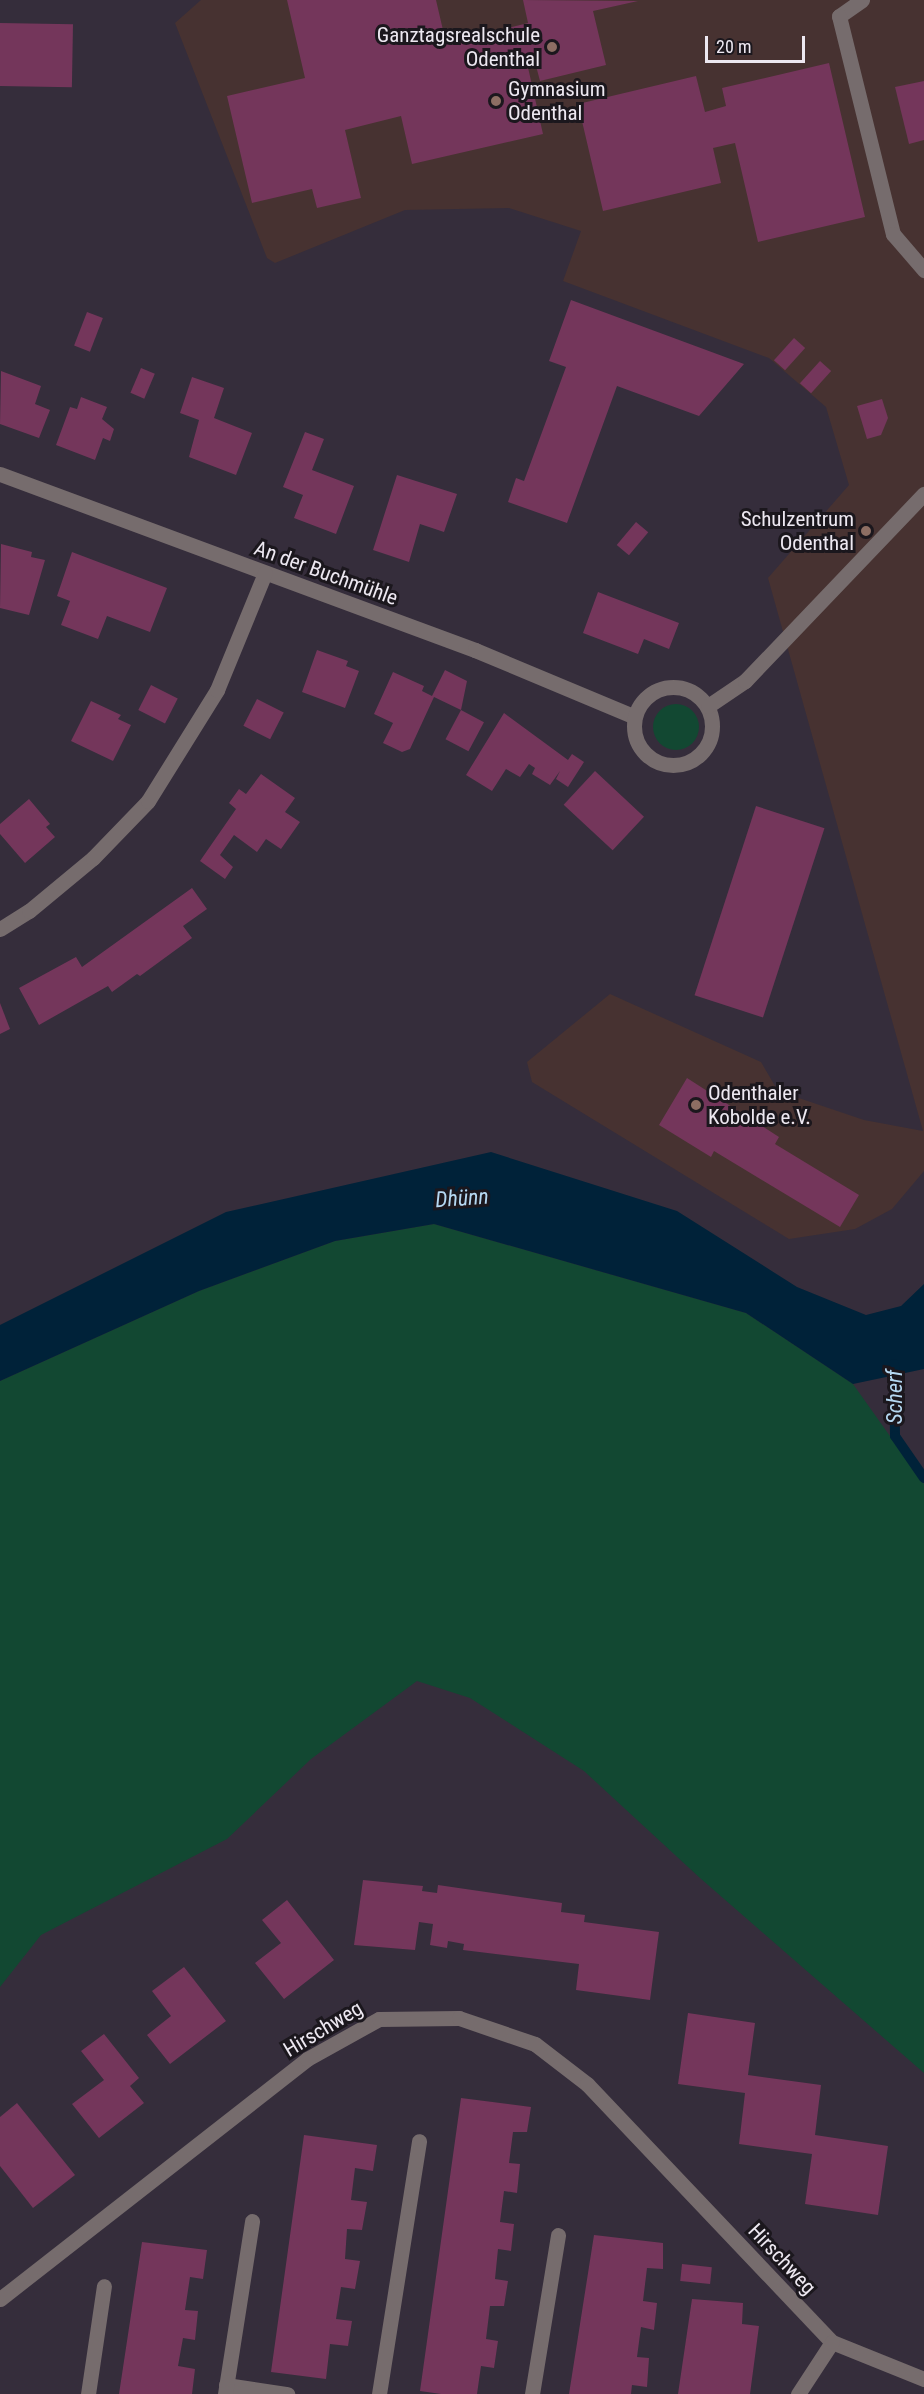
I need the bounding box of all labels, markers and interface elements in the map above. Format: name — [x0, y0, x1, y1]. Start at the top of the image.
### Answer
place label: Ganztagsrealschule Odenthal — [377, 22, 540, 72]
scale bar — [708, 24, 808, 62]
text: 20 m — [716, 36, 751, 57]
marker: Ganztagsrealschule Odenthal — [545, 40, 559, 54]
place label: Gymnasium Odenthal — [508, 76, 606, 126]
marker: Gymnasium Odenthal — [489, 94, 503, 108]
place label: Schulzentrum Odenthal — [741, 506, 854, 556]
marker: Schulzentrum Odenthal — [859, 524, 873, 538]
street label: An der Buchmühle — [251, 535, 401, 611]
place label: Odenthaler Kobolde e.V. — [708, 1080, 811, 1130]
marker: Odenthaler Kobolde e.V. — [689, 1098, 703, 1112]
water label: Dhünn — [434, 1183, 490, 1213]
water label: Scherf — [882, 1370, 908, 1424]
street label: Hirschweg — [279, 1996, 367, 2062]
street label: Hirschweg — [743, 2218, 821, 2300]

